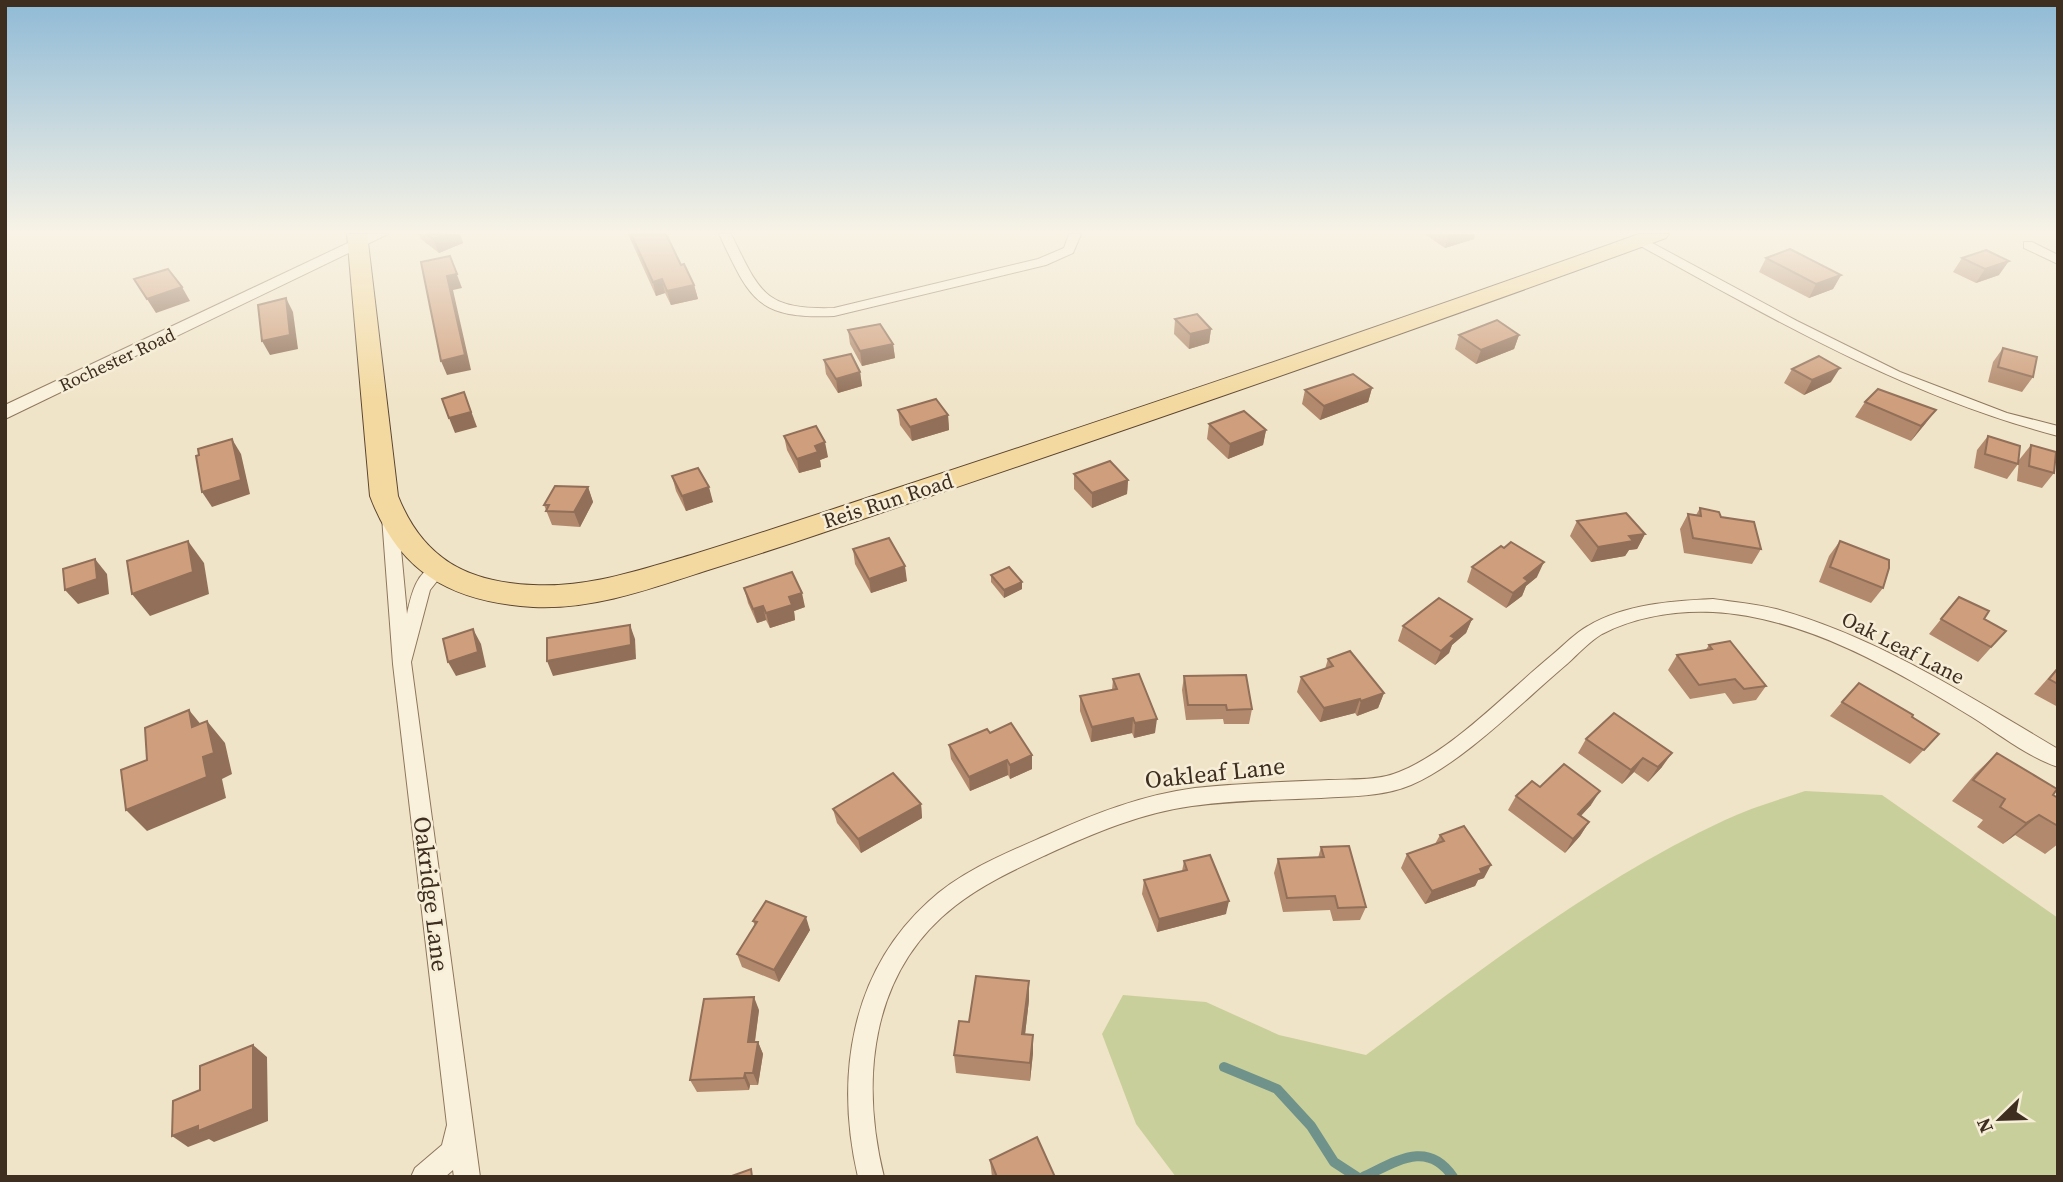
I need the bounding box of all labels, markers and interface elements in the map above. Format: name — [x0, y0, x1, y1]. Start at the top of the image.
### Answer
street label: Rochester Road — [55, 322, 179, 397]
street label: Reis Run Road — [819, 466, 957, 535]
street label: Oak Leaf Lane — [1837, 604, 1970, 691]
street label: Oakleaf Lane — [1143, 749, 1287, 796]
street label: Oakridge Lane — [406, 814, 457, 973]
north arrow — [1965, 1084, 2035, 1154]
text: N — [1970, 1114, 1999, 1137]

